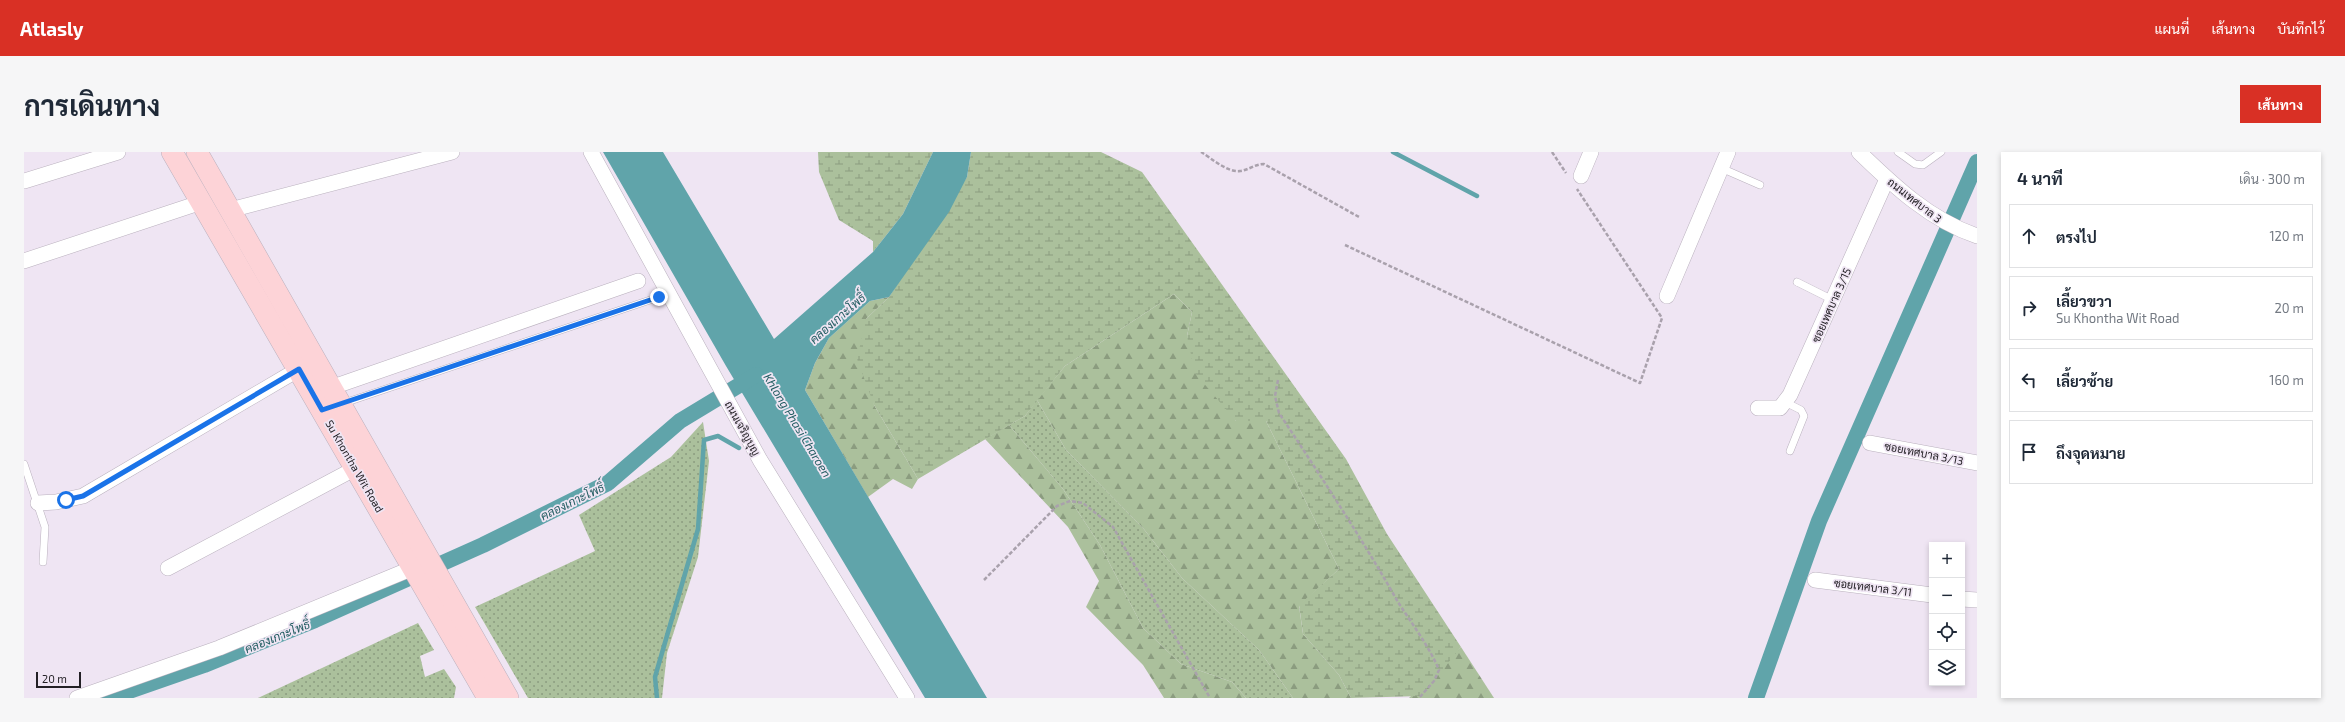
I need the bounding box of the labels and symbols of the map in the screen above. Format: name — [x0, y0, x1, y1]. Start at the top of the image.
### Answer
street label: ถนนเทศบาล 3 — [1885, 175, 1945, 225]
street label: ซอยเทศบาล 3/15 — [1809, 266, 1853, 344]
water label: คลองเกาะโพธิ์ — [804, 285, 870, 346]
route end — [650, 288, 668, 306]
water label: Khlong Phasi Charoen — [761, 370, 835, 480]
street label: ถนนเจริญบุญ — [720, 398, 763, 459]
street label: Su Khontha Wit Road — [323, 418, 387, 514]
street label: ซอยเทศบาล 3/13 — [1883, 439, 1965, 467]
water label: คลองเกาะโพธิ์ — [536, 475, 609, 522]
route start — [57, 491, 75, 509]
street label: ซอยเทศบาล 3/11 — [1833, 576, 1913, 598]
water label: คลองเกาะโพธิ์ — [241, 612, 314, 655]
scale bar — [36, 670, 81, 689]

